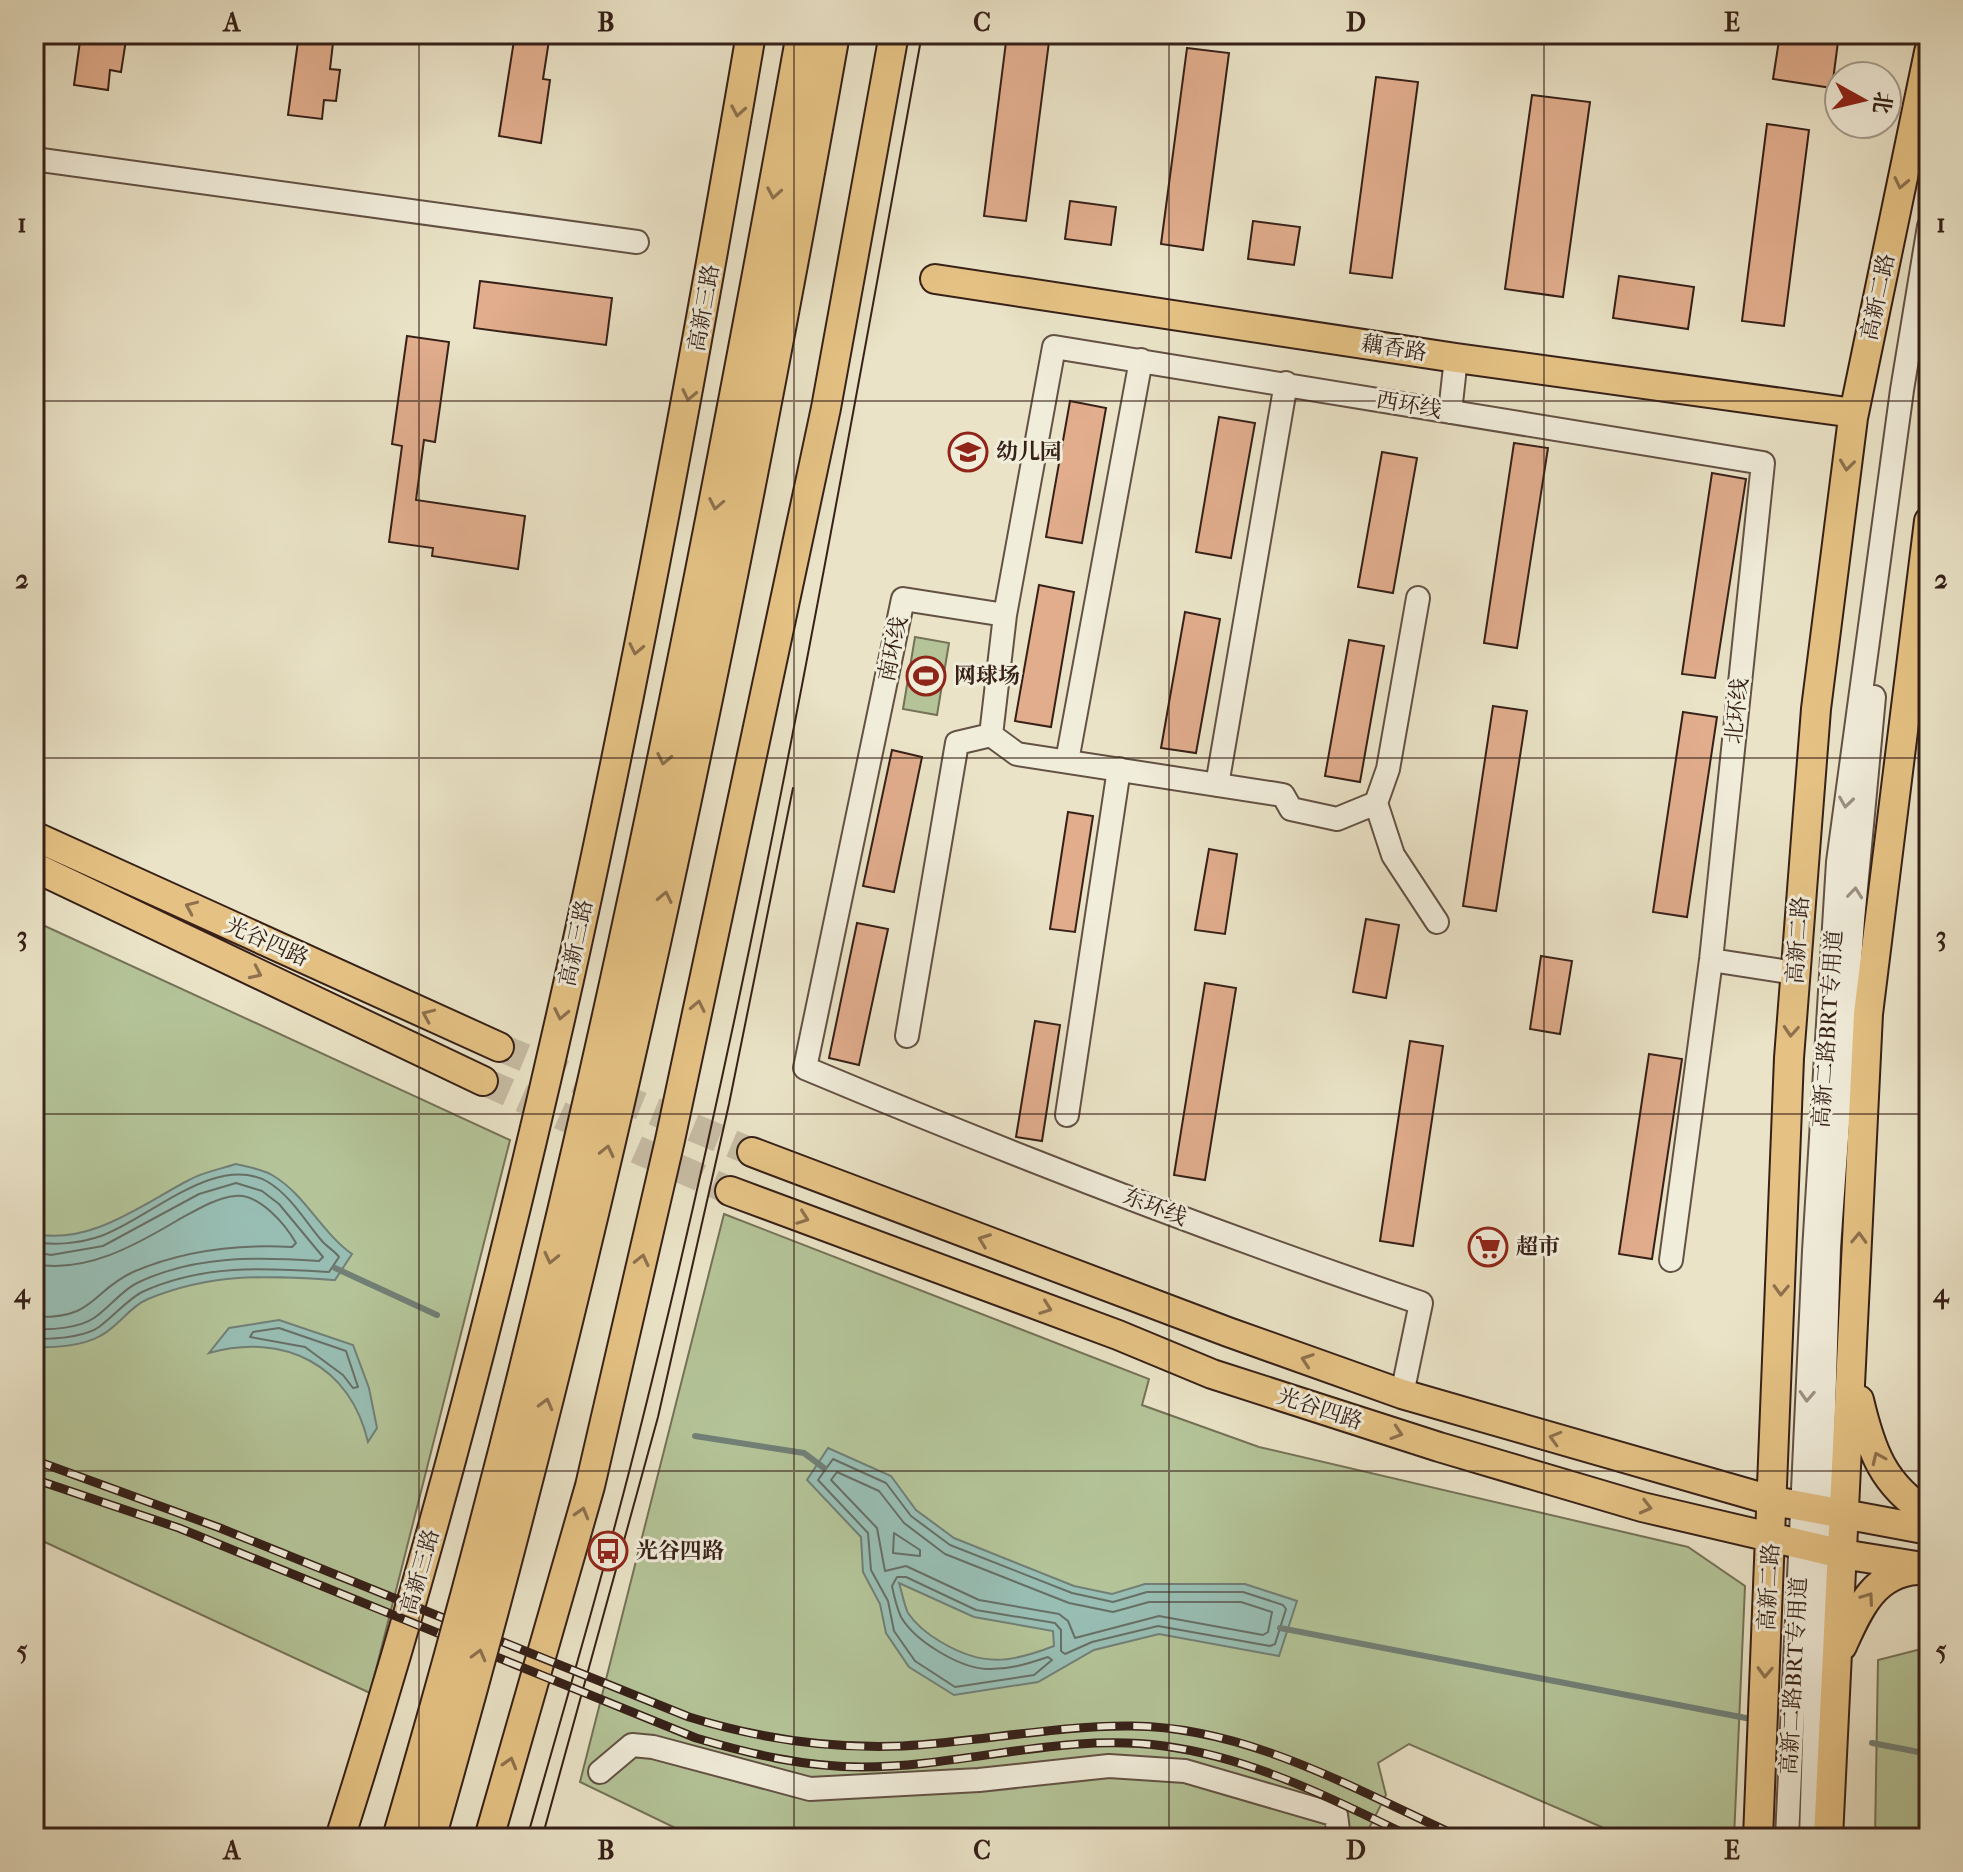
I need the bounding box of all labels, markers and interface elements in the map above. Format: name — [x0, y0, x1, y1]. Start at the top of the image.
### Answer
text: A — [222, 7, 242, 38]
text: B — [598, 7, 615, 38]
text: C — [973, 7, 991, 38]
text: D — [1346, 7, 1366, 38]
text: E — [1724, 7, 1740, 38]
north arrow — [1823, 60, 1903, 140]
text: 北 — [1867, 90, 1896, 115]
one-way arrow — [731, 104, 748, 118]
one-way arrow — [1893, 176, 1910, 189]
one-way arrow — [767, 187, 784, 200]
text: 1 — [17, 208, 27, 239]
text: 1 — [1936, 208, 1946, 239]
street label: 高新二路 — [1856, 251, 1900, 343]
street label: 高新三路 — [684, 262, 724, 354]
street label: 藕香路 — [1359, 330, 1429, 366]
street label: 西环线 — [1374, 386, 1444, 424]
one-way arrow — [681, 387, 698, 401]
school or university icon: 幼儿园 — [947, 431, 989, 473]
place label: 幼儿园 — [996, 439, 1062, 465]
one-way arrow — [1839, 459, 1856, 472]
one-way arrow — [709, 497, 726, 511]
text: 2 — [15, 564, 29, 595]
text: 2 — [1934, 564, 1948, 595]
street label: 南环线 — [873, 614, 913, 684]
one-way arrow — [628, 642, 645, 656]
sports icon: 网球场 — [905, 655, 947, 697]
place label: 网球场 — [954, 663, 1020, 689]
street label: 北环线 — [1721, 677, 1753, 745]
one-way arrow — [656, 752, 673, 765]
one-way arrow — [1838, 795, 1855, 809]
one-way arrow — [1847, 886, 1864, 899]
one-way arrow — [656, 891, 673, 905]
street label: 高新二路 — [1782, 895, 1814, 985]
street label: 高新三路 — [554, 897, 598, 989]
one-way arrow — [185, 901, 200, 917]
street label: 光谷四路 — [222, 912, 312, 972]
text: 3 — [17, 921, 27, 952]
text: 3 — [1936, 921, 1946, 952]
street label: 高新二路BRT专用道 — [1808, 929, 1848, 1129]
one-way arrow — [248, 963, 262, 979]
one-way arrow — [689, 1000, 706, 1014]
one-way arrow — [553, 1006, 570, 1020]
one-way arrow — [422, 1009, 436, 1025]
one-way arrow — [1783, 1025, 1800, 1038]
one-way arrow — [598, 1145, 615, 1158]
street label: 东环线 — [1120, 1183, 1190, 1231]
one-way arrow — [795, 1208, 809, 1225]
supermarket icon: 超市 — [1467, 1226, 1509, 1268]
one-way arrow — [1850, 1231, 1867, 1244]
one-way arrow — [978, 1233, 992, 1250]
place label: 超市 — [1516, 1234, 1560, 1260]
one-way arrow — [543, 1251, 560, 1265]
one-way arrow — [633, 1254, 650, 1268]
text: 4 — [13, 1278, 31, 1310]
text: 4 — [1932, 1278, 1950, 1310]
one-way arrow — [1773, 1284, 1790, 1297]
one-way arrow — [1039, 1298, 1053, 1315]
one-way arrow — [1301, 1353, 1315, 1370]
street label: 光谷四路 — [1274, 1383, 1366, 1435]
one-way arrow — [1799, 1390, 1816, 1403]
one-way arrow — [537, 1397, 554, 1411]
one-way arrow — [1389, 1424, 1403, 1440]
one-way arrow — [1548, 1431, 1562, 1447]
one-way arrow — [1872, 1452, 1888, 1466]
one-way arrow — [1638, 1498, 1652, 1515]
one-way arrow — [573, 1507, 589, 1521]
street label: 高新三路 — [395, 1526, 445, 1618]
bus stop icon: 光谷四路 — [587, 1530, 629, 1572]
place label: 光谷四路 — [636, 1538, 724, 1564]
street label: 高新二路 — [1754, 1542, 1784, 1632]
street label: 高新二路BRT专用道 — [1776, 1576, 1812, 1776]
one-way arrow — [1858, 1592, 1873, 1607]
text: 5 — [16, 1635, 28, 1666]
text: 5 — [1935, 1635, 1947, 1666]
one-way arrow — [469, 1648, 486, 1662]
one-way arrow — [1757, 1666, 1774, 1679]
one-way arrow — [501, 1757, 517, 1771]
text: A — [222, 1835, 242, 1866]
text: B — [598, 1835, 615, 1866]
text: C — [973, 1835, 991, 1866]
text: D — [1346, 1835, 1366, 1866]
text: E — [1724, 1835, 1740, 1866]

